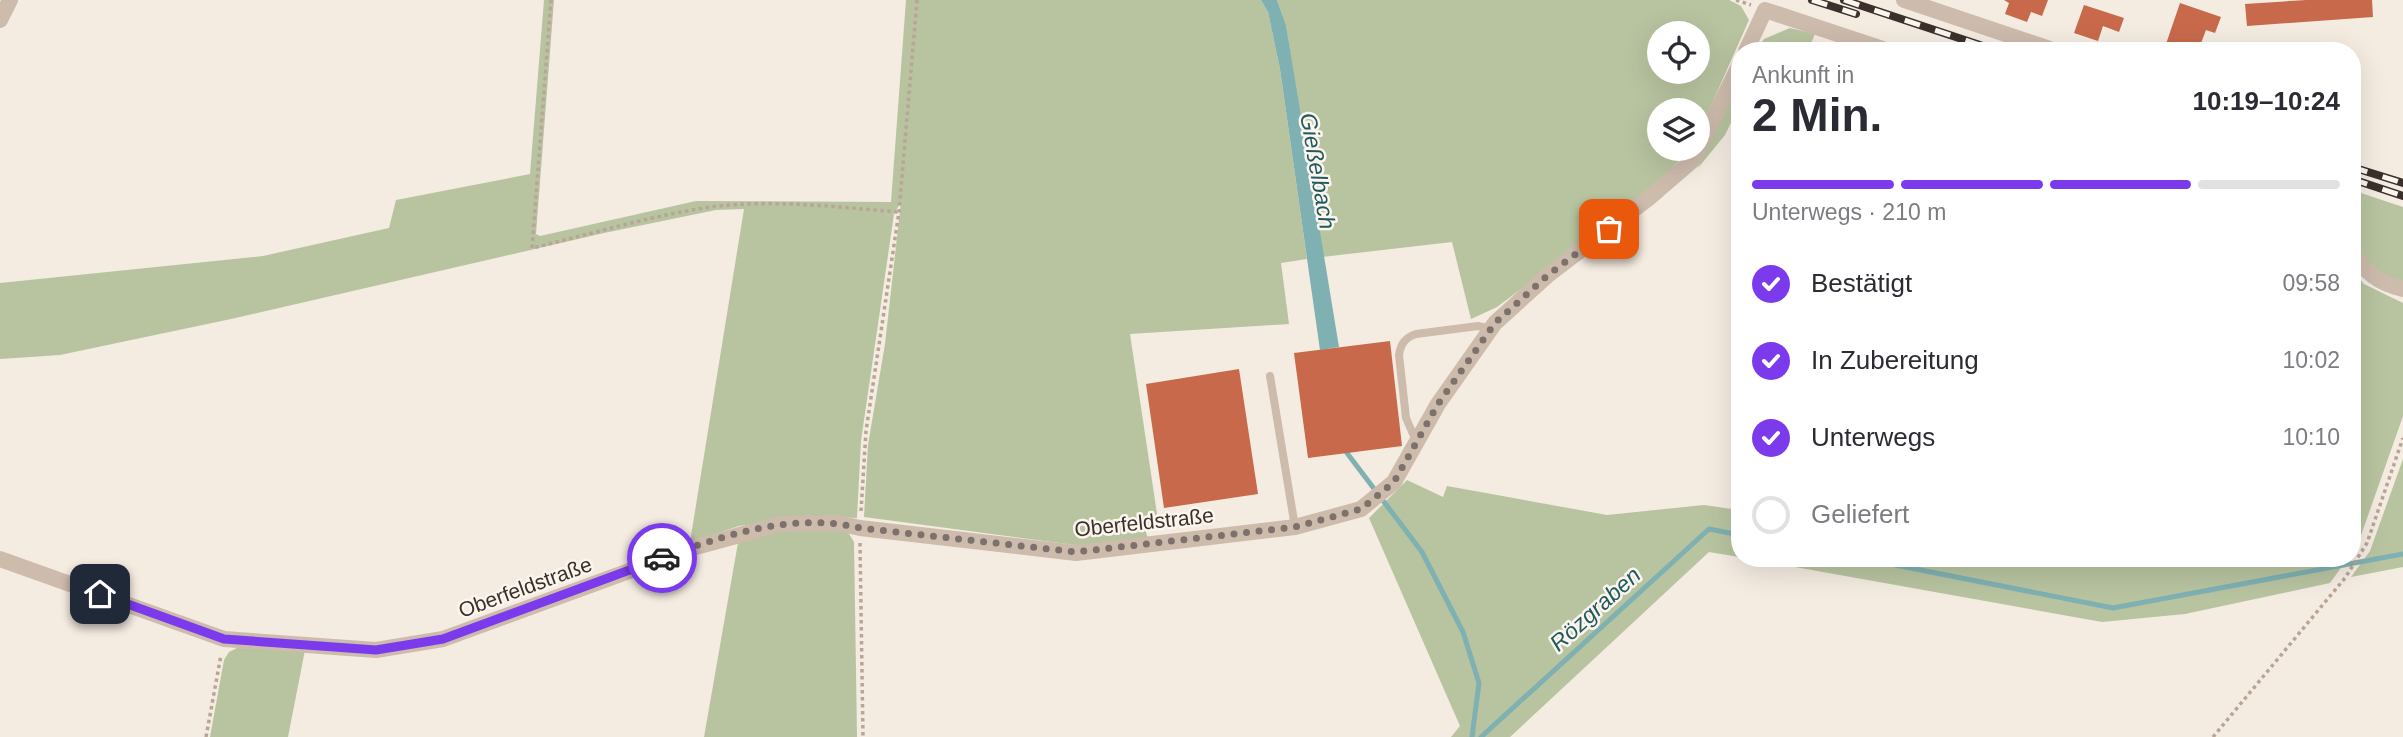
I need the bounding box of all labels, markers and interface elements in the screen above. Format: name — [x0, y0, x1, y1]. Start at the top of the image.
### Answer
map controls — [1647, 21, 1710, 161]
button: locate — [1647, 21, 1710, 84]
text: Ankunft in — [1752, 62, 1854, 88]
text: 10:19–10:24 — [2193, 86, 2340, 116]
text: 2 Min. — [1752, 89, 1882, 141]
button: layers — [1647, 98, 1710, 161]
water label: Gießelbach — [1295, 111, 1341, 231]
pin — [1579, 199, 1639, 259]
text: Unterwegs · 210 m — [1752, 199, 1946, 225]
icon: bag — [1590, 210, 1628, 248]
icon: check — [1752, 265, 1790, 303]
text: Bestätigt — [1811, 268, 1912, 298]
text: 09:58 — [2282, 270, 2340, 296]
icon: check — [1752, 342, 1790, 380]
text: In Zubereitung — [1811, 345, 1979, 375]
text: 10:02 — [2282, 347, 2340, 373]
icon: check — [1752, 419, 1790, 457]
text: Unterwegs — [1811, 422, 1935, 452]
text: 10:10 — [2282, 424, 2340, 450]
text: Geliefert — [1811, 499, 1909, 529]
street label: Oberfeldstraße — [1073, 503, 1215, 541]
courier — [627, 523, 697, 593]
icon: car — [643, 539, 681, 577]
street label: Oberfeldstraße — [455, 552, 595, 622]
water label: Rözgraben — [1544, 562, 1646, 656]
pin — [70, 564, 130, 624]
icon: home — [81, 575, 119, 613]

